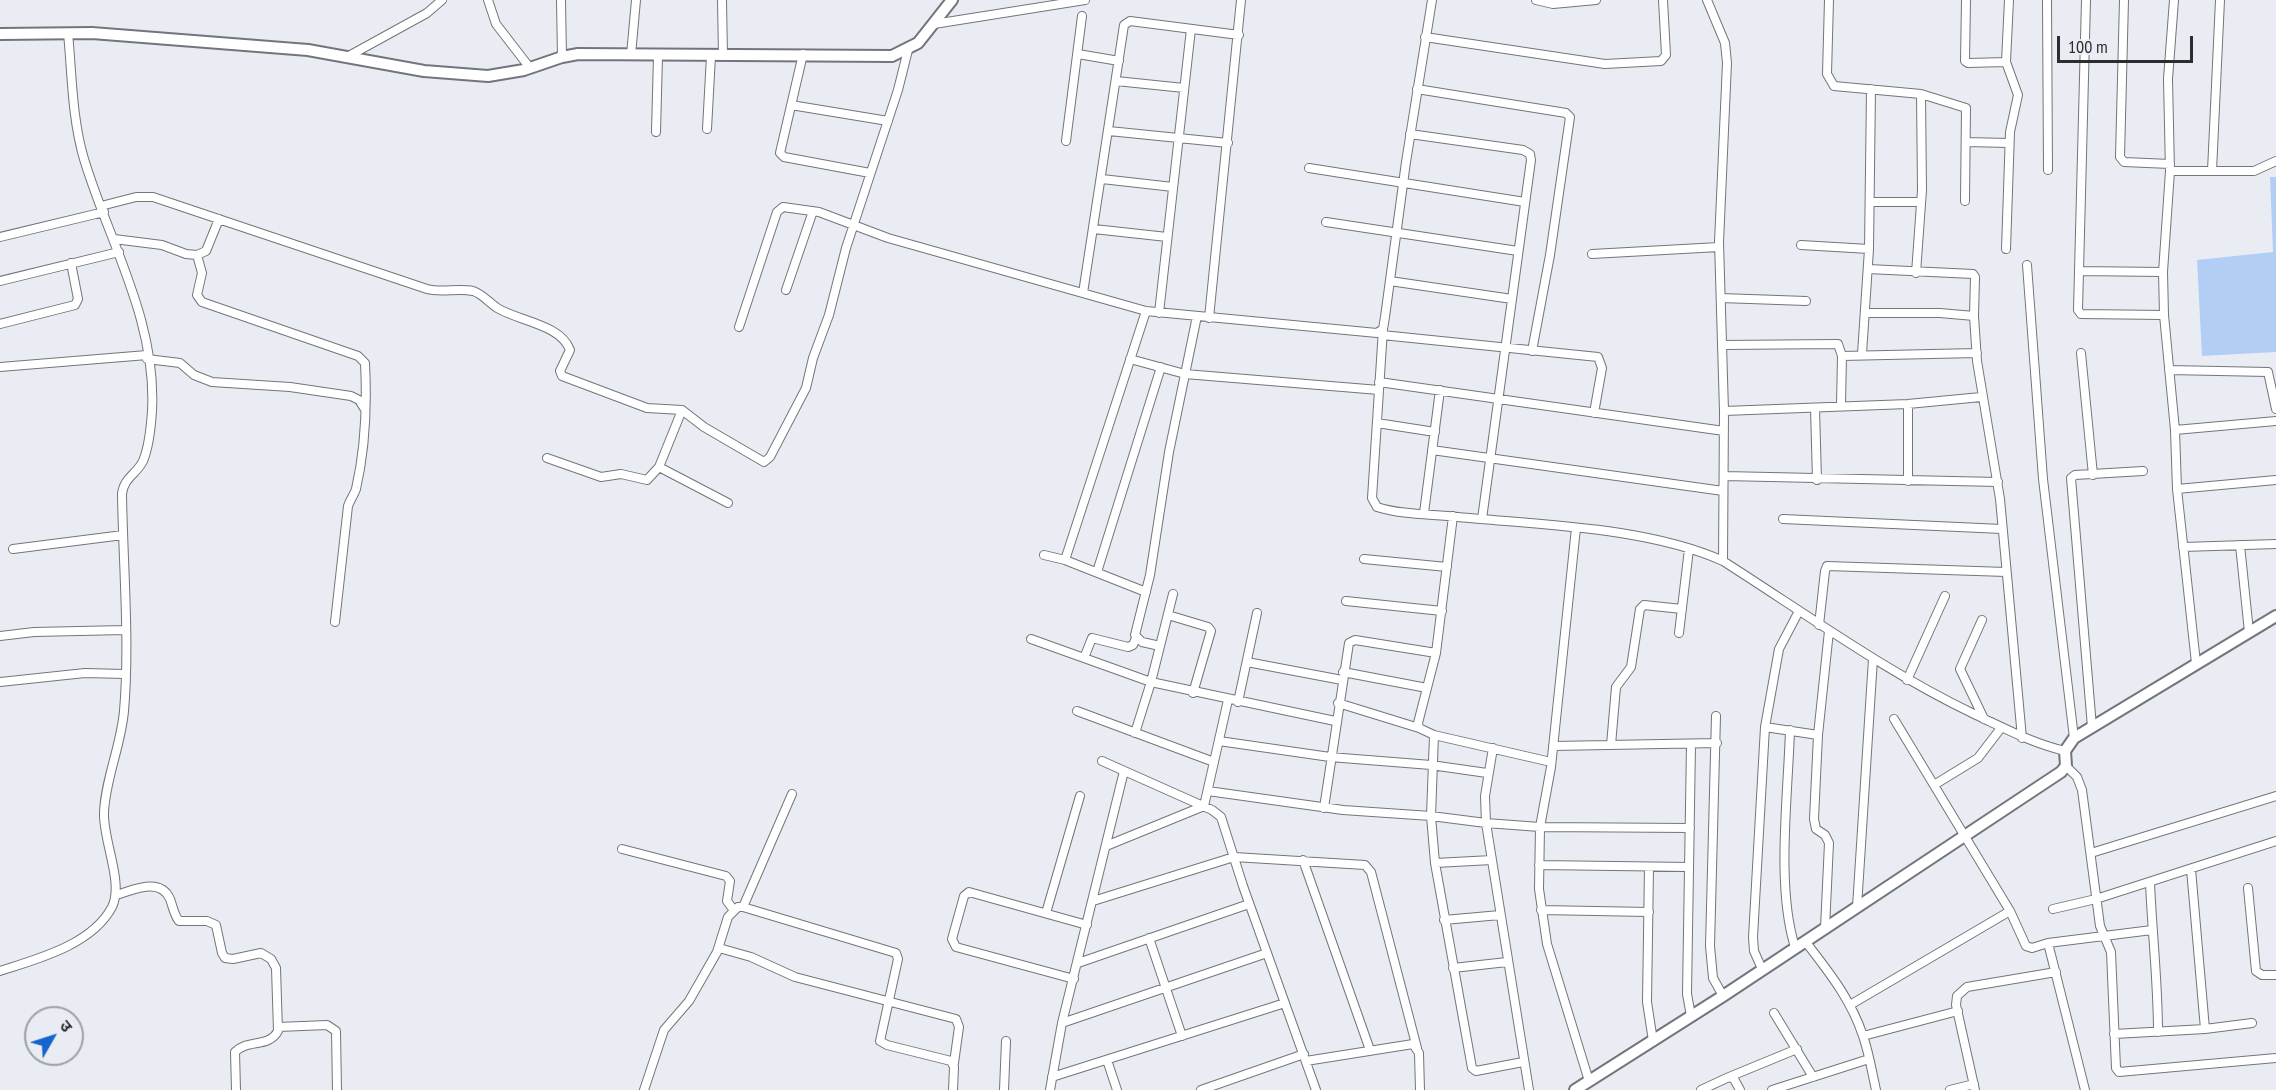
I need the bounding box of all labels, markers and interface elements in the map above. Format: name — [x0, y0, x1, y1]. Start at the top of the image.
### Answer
scale bar — [2060, 24, 2196, 62]
text: 100 m — [2068, 35, 2108, 58]
north arrow — [24, 1006, 84, 1066]
text: उ — [56, 1016, 77, 1036]

